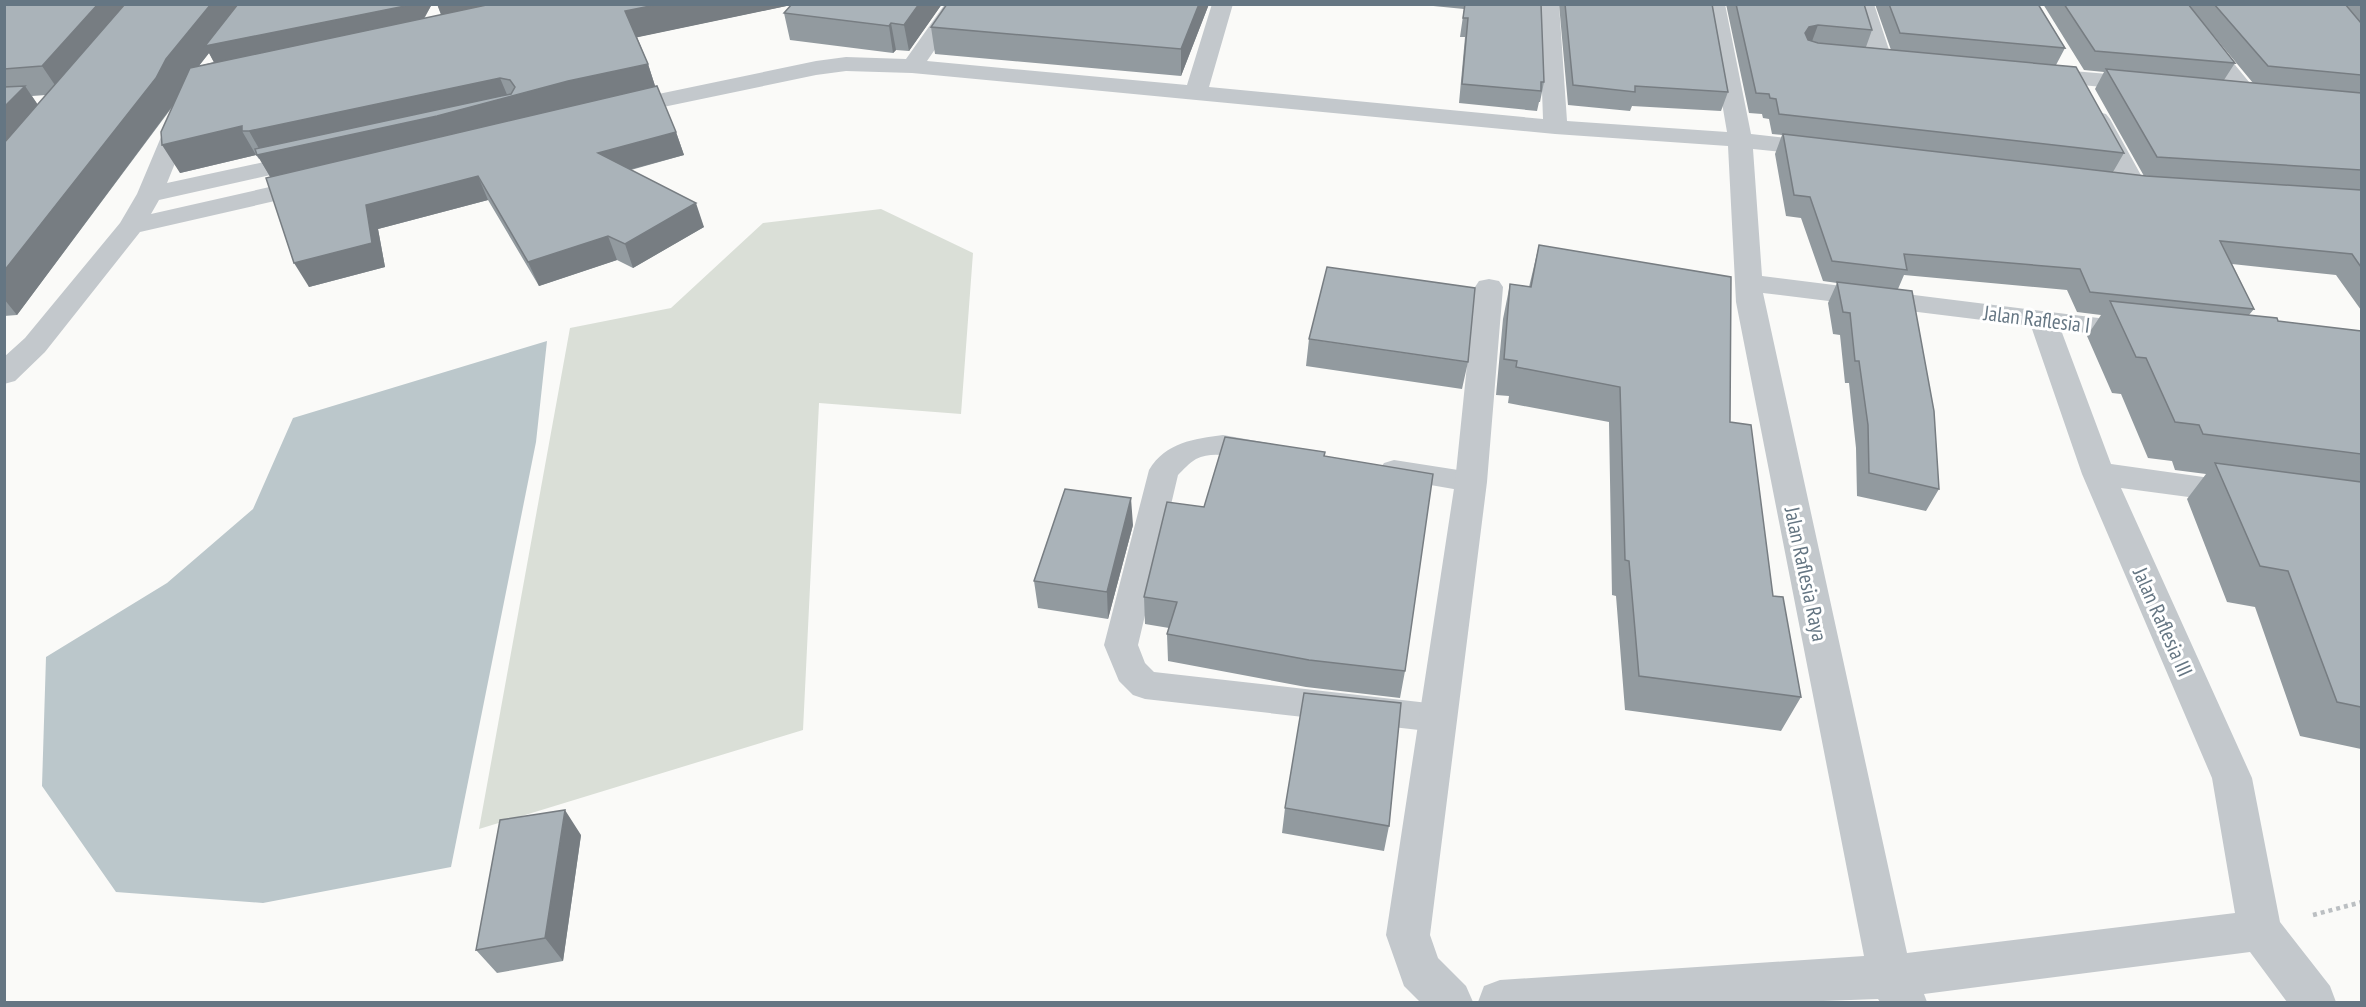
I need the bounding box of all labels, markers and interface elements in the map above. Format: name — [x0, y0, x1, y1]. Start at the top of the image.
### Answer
street label: Jalan Raflesia I — [1981, 299, 2092, 339]
street label: Jalan Raflesia Raya — [1778, 503, 1833, 644]
street label: Jalan Raflesia III — [2127, 562, 2199, 681]

